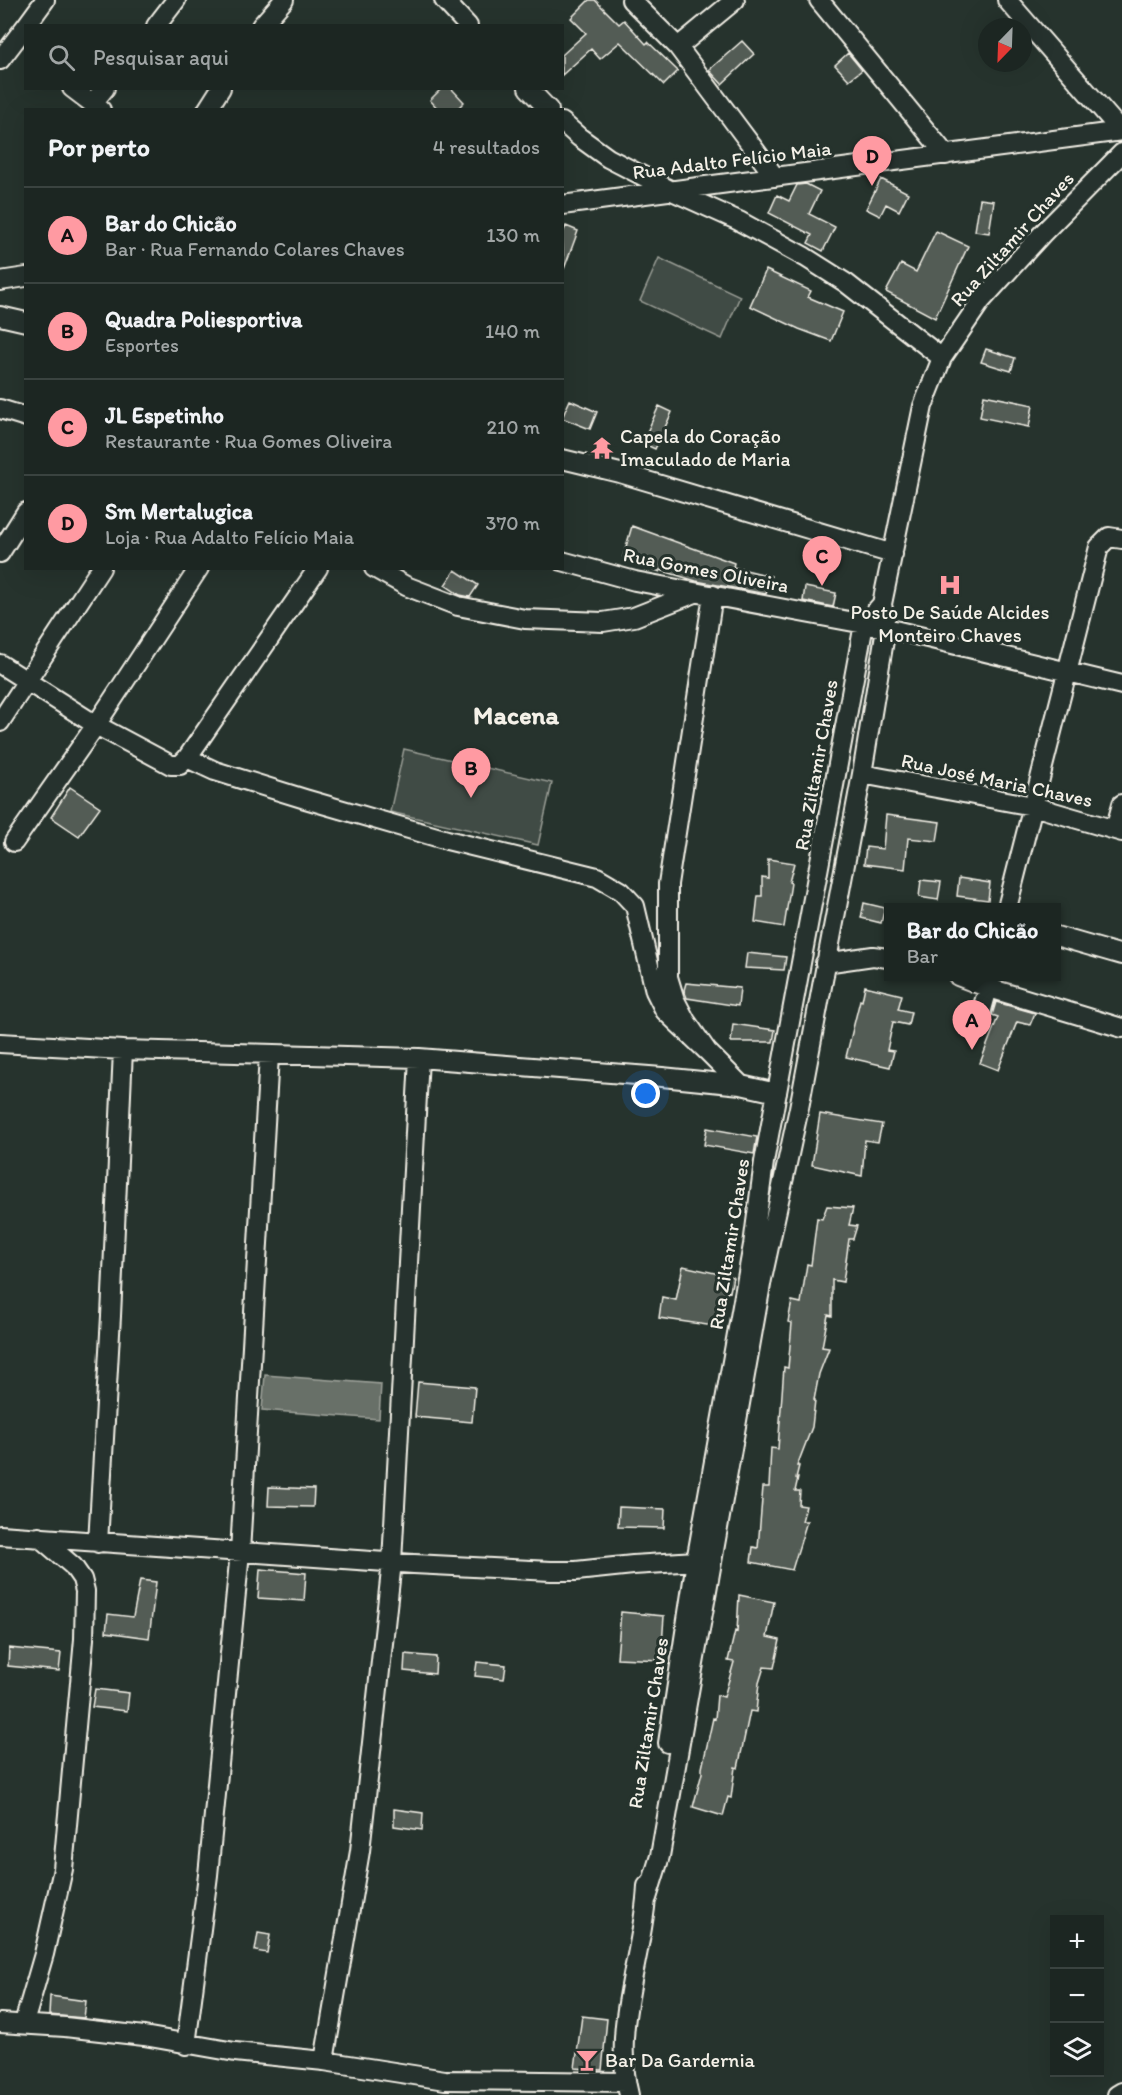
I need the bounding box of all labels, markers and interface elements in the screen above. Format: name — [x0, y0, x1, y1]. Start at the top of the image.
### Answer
north arrow — [978, 18, 1032, 72]
search box — [24, 24, 564, 90]
icon: search — [45, 41, 78, 74]
text: Pesquisar aqui — [93, 44, 229, 71]
text: Por perto — [48, 131, 150, 163]
text: 4 resultados — [433, 135, 540, 159]
street label: Rua Adalto Felício Maia — [631, 136, 833, 184]
pin: D — [852, 136, 892, 186]
street label: Rua Ziltamir Chaves — [945, 167, 1079, 311]
text: Bar do Chicão — [105, 210, 237, 237]
text: A — [61, 223, 74, 247]
text: 130 m — [486, 223, 540, 247]
text: Bar · Rua Fernando Colares Chaves — [105, 237, 405, 261]
text: Quadra Poliesportiva — [105, 306, 303, 333]
text: B — [61, 319, 74, 343]
text: 140 m — [485, 319, 540, 343]
text: Esportes — [105, 333, 179, 357]
text: JL Espetinho — [105, 402, 224, 429]
text: C — [61, 415, 74, 439]
text: 210 m — [487, 415, 540, 439]
place label: Capela do Coração Imaculado de Maria — [620, 424, 790, 471]
text: Restaurante · Rua Gomes Oliveira — [105, 429, 392, 453]
temple icon: Capela do Coração Imaculado de Maria — [589, 435, 615, 461]
text: Sm Mertalugica — [105, 498, 253, 525]
text: D — [61, 511, 74, 535]
text: 370 m — [486, 511, 540, 535]
text: Loja · Rua Adalto Felício Maia — [105, 525, 354, 549]
pin: C — [802, 536, 842, 586]
street label: Rua Gomes Oliveira — [621, 542, 791, 598]
hospital icon: Posto De Saúde Alcides Monteiro Chaves — [937, 572, 963, 598]
place label: Posto De Saúde Alcides Monteiro Chaves — [851, 600, 1050, 647]
street label: Rua Ziltamir Chaves — [789, 678, 843, 852]
district label: Macena — [473, 699, 559, 731]
pin: B — [452, 748, 490, 798]
street label: Rua José Maria Chaves — [899, 748, 1095, 812]
popup — [884, 903, 1061, 981]
text: Bar do Chicão — [907, 917, 1038, 944]
text: Bar — [907, 944, 938, 968]
pin: A — [952, 1000, 992, 1050]
your location — [631, 1079, 660, 1108]
street label: Rua Ziltamir Chaves — [704, 1157, 754, 1331]
street label: Rua Ziltamir Chaves — [623, 1636, 673, 1810]
map controls — [1050, 1915, 1104, 2077]
button: + — [1050, 1915, 1104, 1969]
button: − — [1050, 1969, 1104, 2023]
button: layers — [1050, 2023, 1104, 2077]
bar icon: Bar Da Gardernia — [574, 2047, 600, 2073]
place label: Bar Da Gardernia — [605, 2048, 755, 2072]

